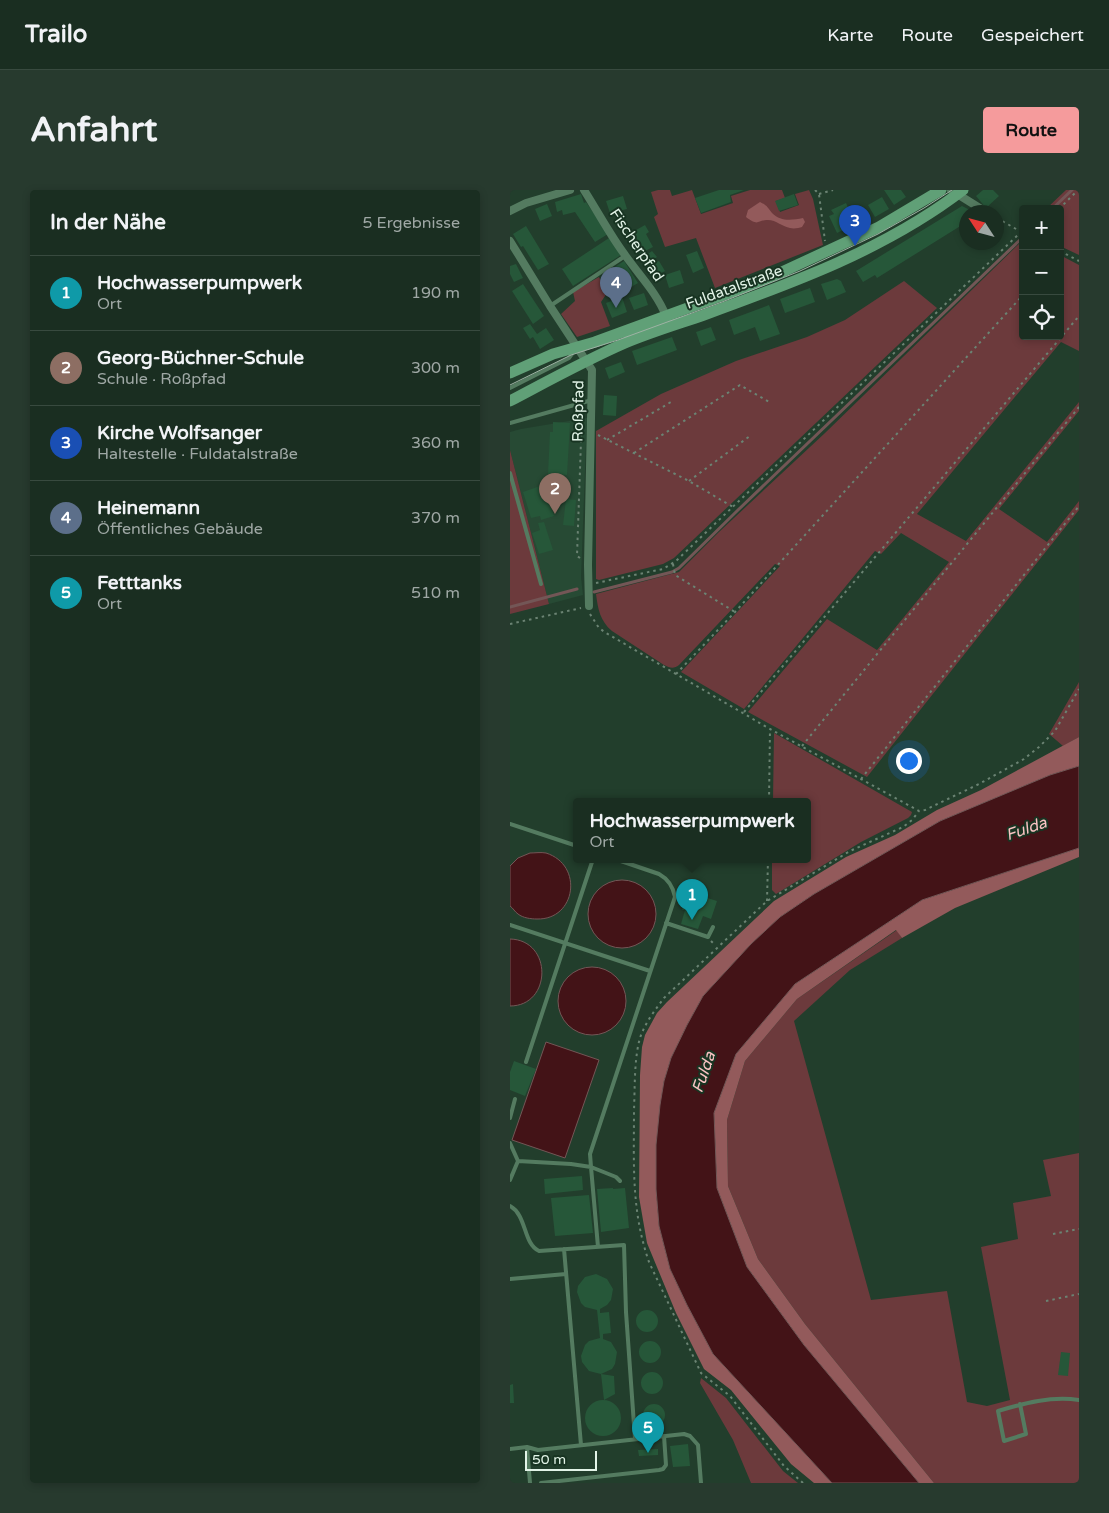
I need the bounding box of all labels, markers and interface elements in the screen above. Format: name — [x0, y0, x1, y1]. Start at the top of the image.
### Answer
text: Trailo — [25, 20, 87, 49]
text: Karte — [827, 24, 873, 46]
text: Route — [901, 24, 953, 46]
text: Gespeichert — [981, 24, 1084, 46]
button: Route — [983, 107, 1079, 153]
text: Anfahrt — [30, 109, 157, 151]
street label: Fischerpfad — [606, 205, 668, 285]
pin: 3 — [839, 205, 871, 246]
north arrow — [959, 205, 1004, 250]
map controls — [1019, 205, 1064, 340]
button: + — [1019, 205, 1064, 250]
text: In der Nähe — [50, 210, 166, 235]
text: 5 Ergebnisse — [362, 213, 460, 233]
button: − — [1019, 250, 1064, 295]
street label: Fuldatalstraße — [683, 261, 785, 313]
pin: 4 — [600, 267, 632, 308]
text: Hochwasserpumpwerk — [97, 272, 302, 294]
text: 1 — [61, 283, 71, 303]
text: 190 m — [411, 283, 460, 303]
text: Ort — [97, 294, 122, 314]
button: locate — [1019, 295, 1064, 340]
text: Georg-Büchner-Schule — [97, 347, 304, 369]
text: 2 — [61, 358, 71, 378]
text: 300 m — [411, 358, 460, 378]
text: Schule · Roßpfad — [97, 369, 226, 389]
street label: Roßpfad — [568, 380, 588, 442]
text: Kirche Wolfsanger — [97, 422, 262, 444]
text: 3 — [61, 433, 71, 453]
text: 360 m — [411, 433, 460, 453]
text: Haltestelle · Fuldatalstraße — [97, 444, 298, 464]
pin: 2 — [539, 473, 571, 514]
text: Heinemann — [97, 497, 200, 519]
text: 4 — [61, 508, 71, 528]
text: 370 m — [411, 508, 460, 528]
text: Öffentliches Gebäude — [97, 519, 263, 539]
text: Fetttanks — [97, 572, 182, 594]
text: 5 — [61, 583, 71, 603]
text: 510 m — [411, 583, 460, 603]
text: Ort — [97, 594, 122, 614]
your location — [896, 748, 922, 774]
popup — [573, 798, 811, 863]
text: Hochwasserpumpwerk — [589, 810, 795, 832]
water label: Fulda — [1003, 812, 1050, 845]
text: Ort — [589, 832, 614, 852]
pin: 1 — [676, 879, 708, 920]
water label: Fulda — [688, 1048, 721, 1095]
pin: 5 — [632, 1412, 664, 1453]
scale bar — [525, 1448, 598, 1471]
text: 50 m — [532, 1451, 566, 1468]

